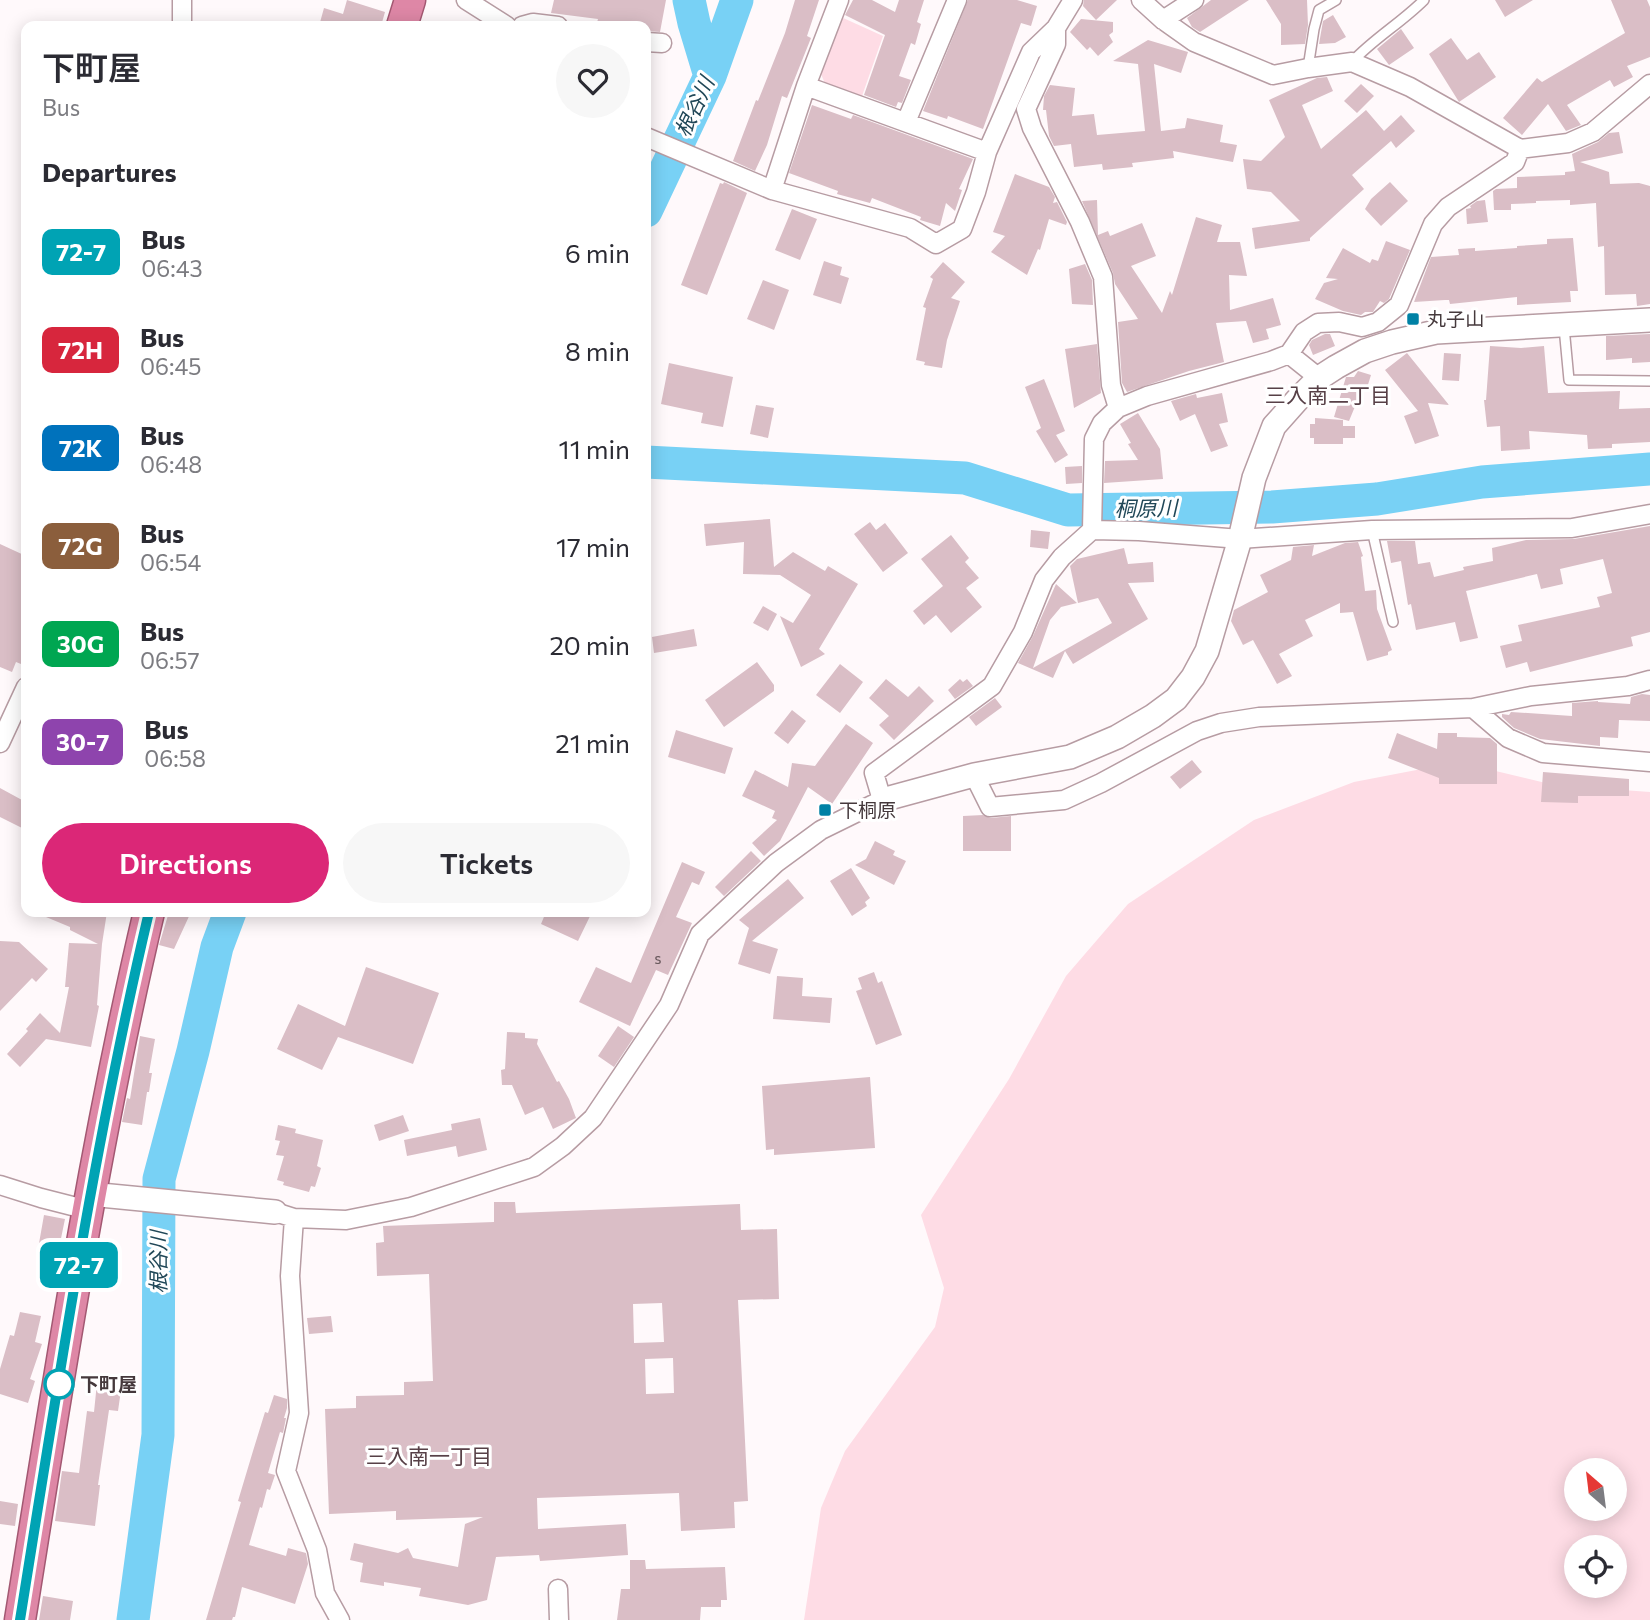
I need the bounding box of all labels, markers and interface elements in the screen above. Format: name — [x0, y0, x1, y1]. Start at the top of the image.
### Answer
button: heart — [556, 44, 630, 118]
text: 下町屋 — [42, 46, 141, 87]
water label: 根谷川 — [669, 71, 719, 140]
text: Bus — [42, 93, 80, 121]
text: Departures — [42, 156, 177, 187]
text: Bus — [141, 223, 185, 254]
text: 72-7 — [56, 237, 106, 266]
text: 6 min — [565, 237, 630, 268]
text: 06:43 — [141, 254, 203, 282]
place label: 丸子山 — [1427, 307, 1484, 330]
marker: 丸子山 — [1405, 311, 1421, 327]
text: Bus — [140, 321, 184, 352]
text: 72H — [58, 335, 103, 364]
text: 8 min — [565, 335, 630, 366]
text: 06:45 — [140, 352, 201, 380]
district label: 三入南二丁目 — [1265, 382, 1391, 407]
text: Bus — [140, 419, 184, 450]
text: 72K — [59, 433, 102, 462]
text: 11 min — [559, 433, 630, 464]
text: 06:48 — [140, 450, 202, 478]
water label: 桐原川 — [1114, 494, 1180, 521]
text: Bus — [140, 517, 184, 548]
text: 72G — [58, 531, 103, 560]
text: 17 min — [556, 531, 630, 562]
text: 06:54 — [140, 548, 201, 576]
text: Bus — [140, 615, 184, 646]
text: 30G — [57, 629, 104, 658]
text: 20 min — [549, 629, 630, 660]
text: 06:57 — [140, 646, 200, 674]
text: Bus — [144, 713, 189, 744]
text: 30-7 — [56, 727, 109, 756]
text: 21 min — [555, 727, 630, 758]
text: 06:58 — [144, 744, 206, 772]
place label: 下桐原 — [839, 798, 896, 821]
marker: 下桐原 — [817, 802, 833, 818]
button: Directions — [42, 823, 329, 903]
button: Tickets — [343, 823, 630, 903]
house number: s — [654, 948, 662, 967]
water label: 根谷川 — [145, 1229, 170, 1294]
line badge: 72-7 — [30, 1242, 128, 1288]
text: 72-7 — [54, 1250, 104, 1279]
marker: 下町屋 — [44, 1369, 74, 1399]
place label: 下町屋 — [80, 1372, 137, 1395]
district label: 三入南一丁目 — [366, 1443, 492, 1468]
north arrow — [1564, 1458, 1628, 1521]
map controls — [1564, 1458, 1627, 1598]
button: locate — [1564, 1535, 1627, 1598]

